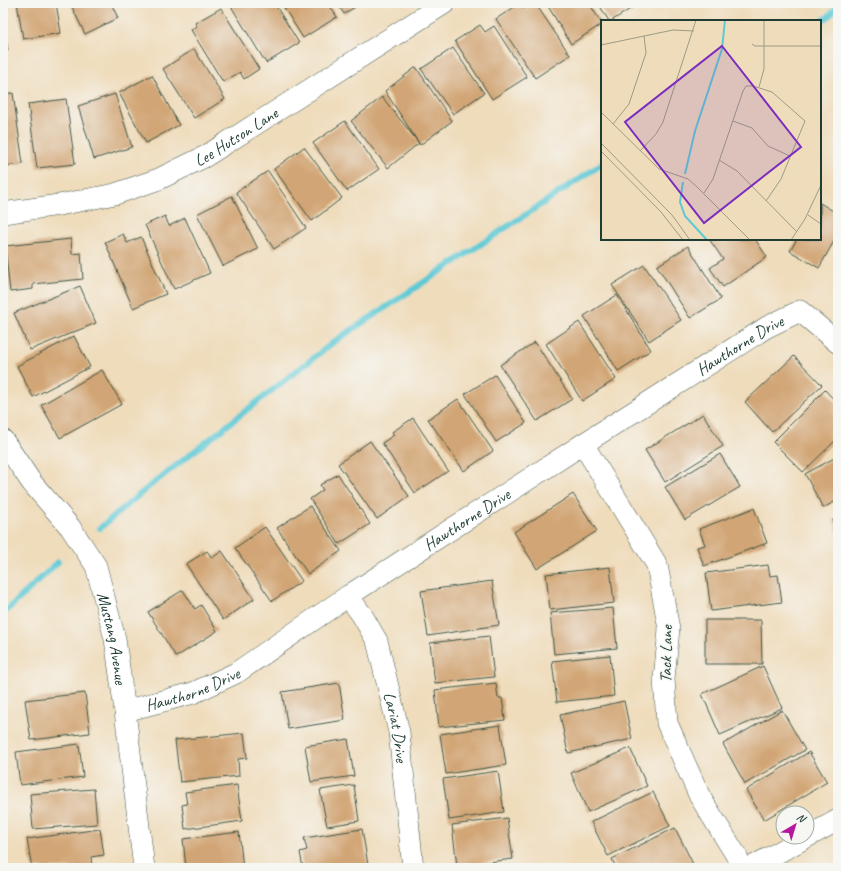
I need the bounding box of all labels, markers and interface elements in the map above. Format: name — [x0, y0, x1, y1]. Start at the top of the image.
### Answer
inset map — [601, 20, 821, 240]
street label: Lee Hutson Lane — [191, 102, 283, 171]
street label: Hawthorne Drive — [692, 310, 788, 380]
street label: Hawthorne Drive — [419, 483, 515, 555]
street label: Mustang Avenue — [93, 590, 132, 687]
street label: Tack Lane — [655, 624, 677, 683]
street label: Hawthorne Drive — [143, 662, 244, 716]
street label: Lariat Drive — [379, 690, 413, 765]
north arrow — [775, 805, 815, 845]
text: N — [794, 810, 810, 826]

